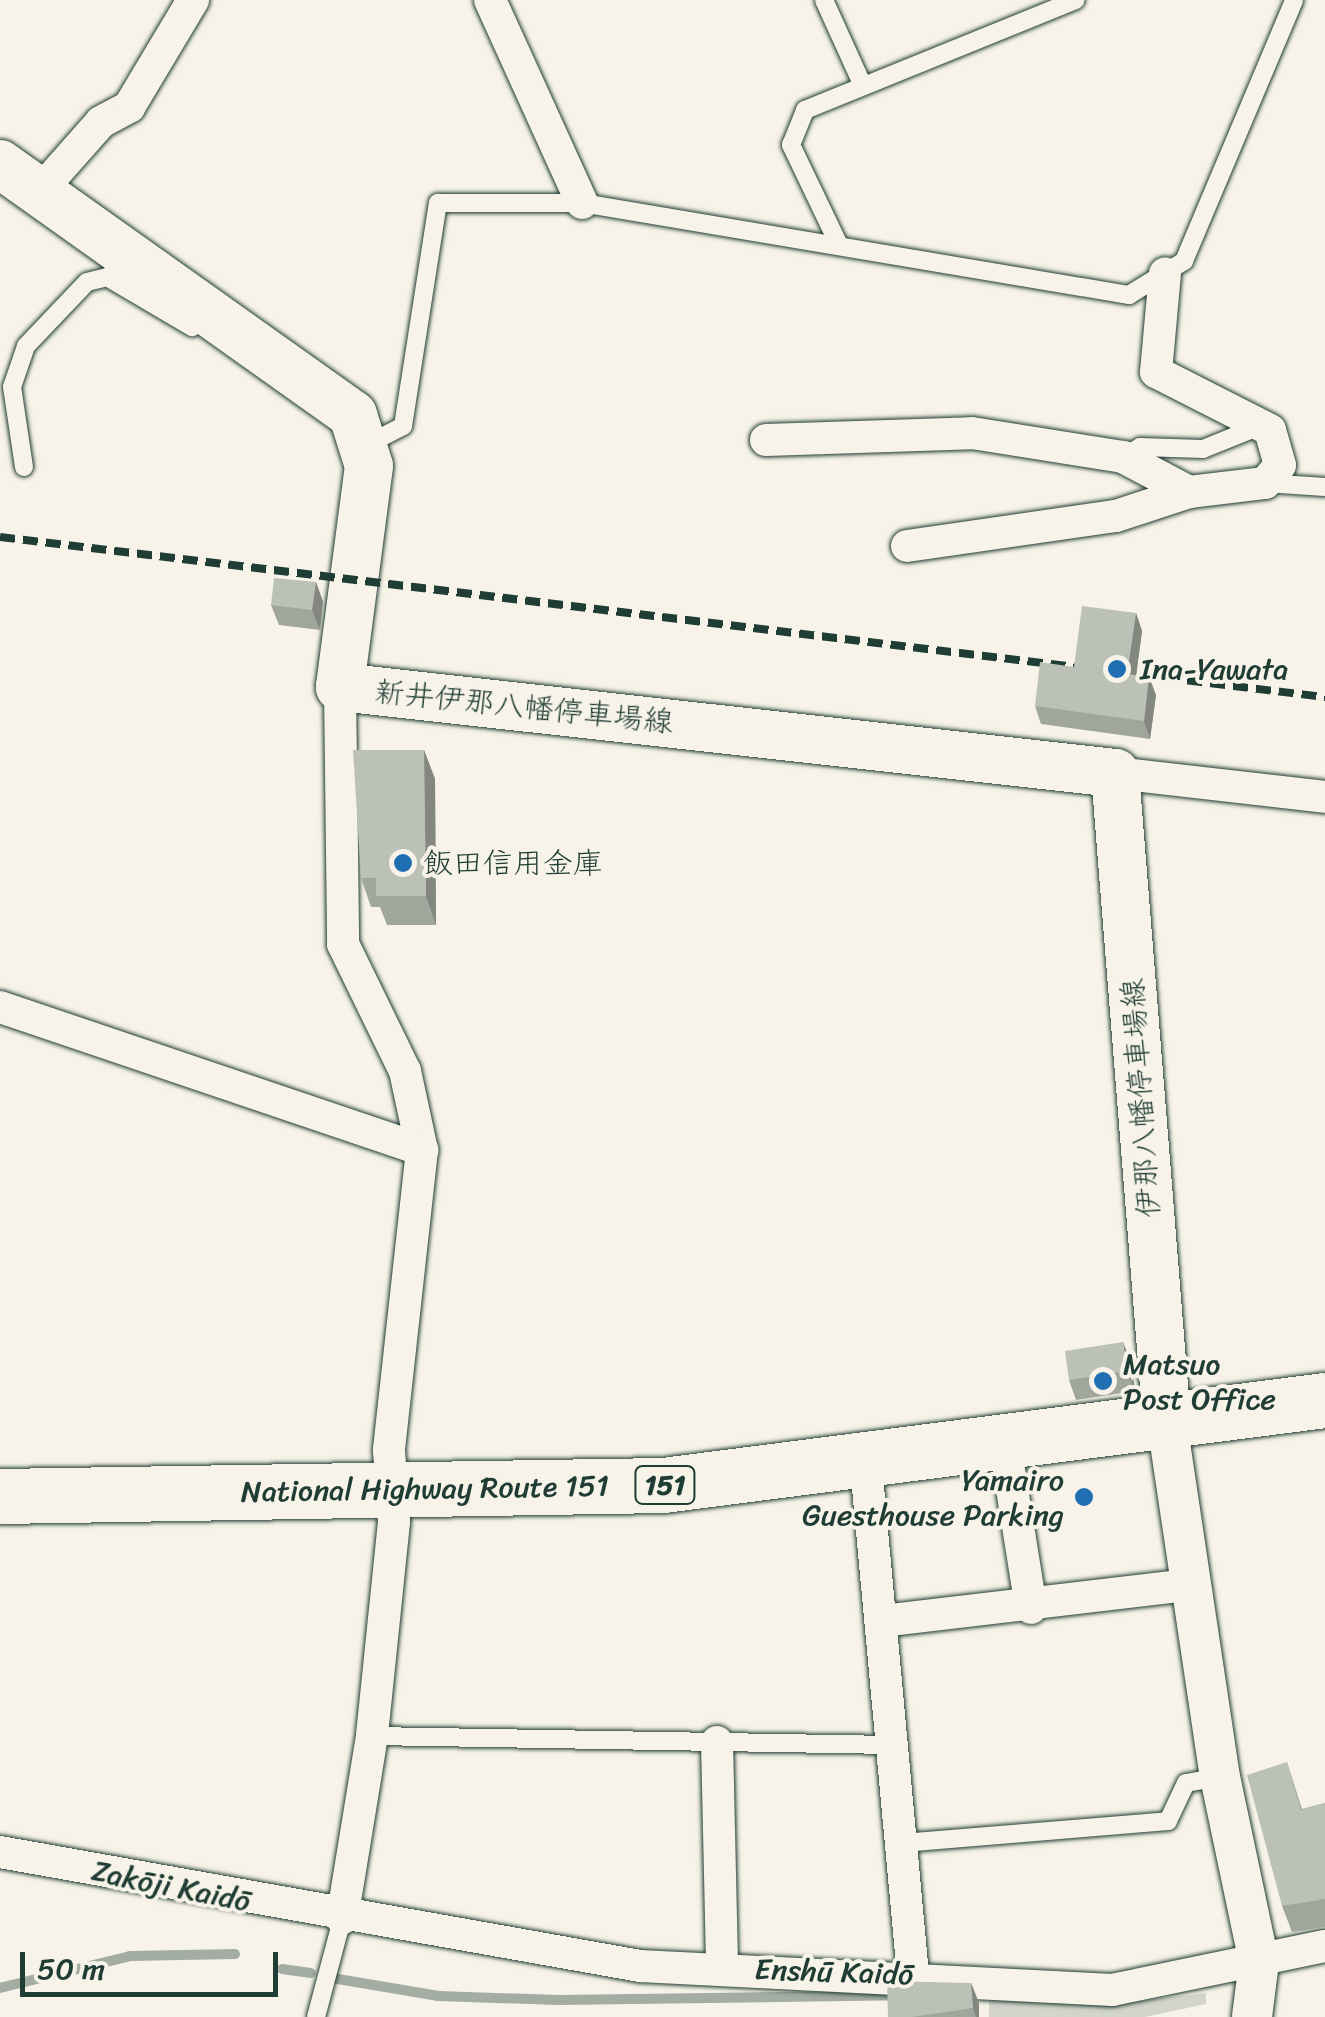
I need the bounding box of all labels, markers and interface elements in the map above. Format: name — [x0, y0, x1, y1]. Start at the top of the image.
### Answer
place label: Ina-Yawata — [1140, 651, 1288, 687]
marker: Ina-Yawata — [1104, 656, 1130, 682]
street label: 新井伊那八幡停車場線 — [373, 673, 675, 741]
place label: 飯田信用金庫 — [423, 845, 603, 881]
marker: 飯田信用金庫 — [392, 852, 414, 874]
street label: 伊那八幡停車場線 — [1115, 977, 1167, 1219]
place label: Matsuo Post Office — [1123, 1346, 1276, 1416]
marker: Matsuo Post Office — [1092, 1370, 1114, 1392]
road number: 151 — [632, 1462, 698, 1508]
place label: Yamairo Guesthouse Parking — [802, 1462, 1064, 1532]
street label: National Highway Route 151 — [241, 1468, 609, 1510]
marker: Yamairo Guesthouse Parking — [1073, 1486, 1095, 1508]
street label: Zakōji Kaidō — [89, 1853, 253, 1919]
scale bar — [25, 1932, 282, 1994]
text: 50 m — [37, 1942, 105, 1996]
street label: Enshū Kaidō — [754, 1951, 914, 1993]

